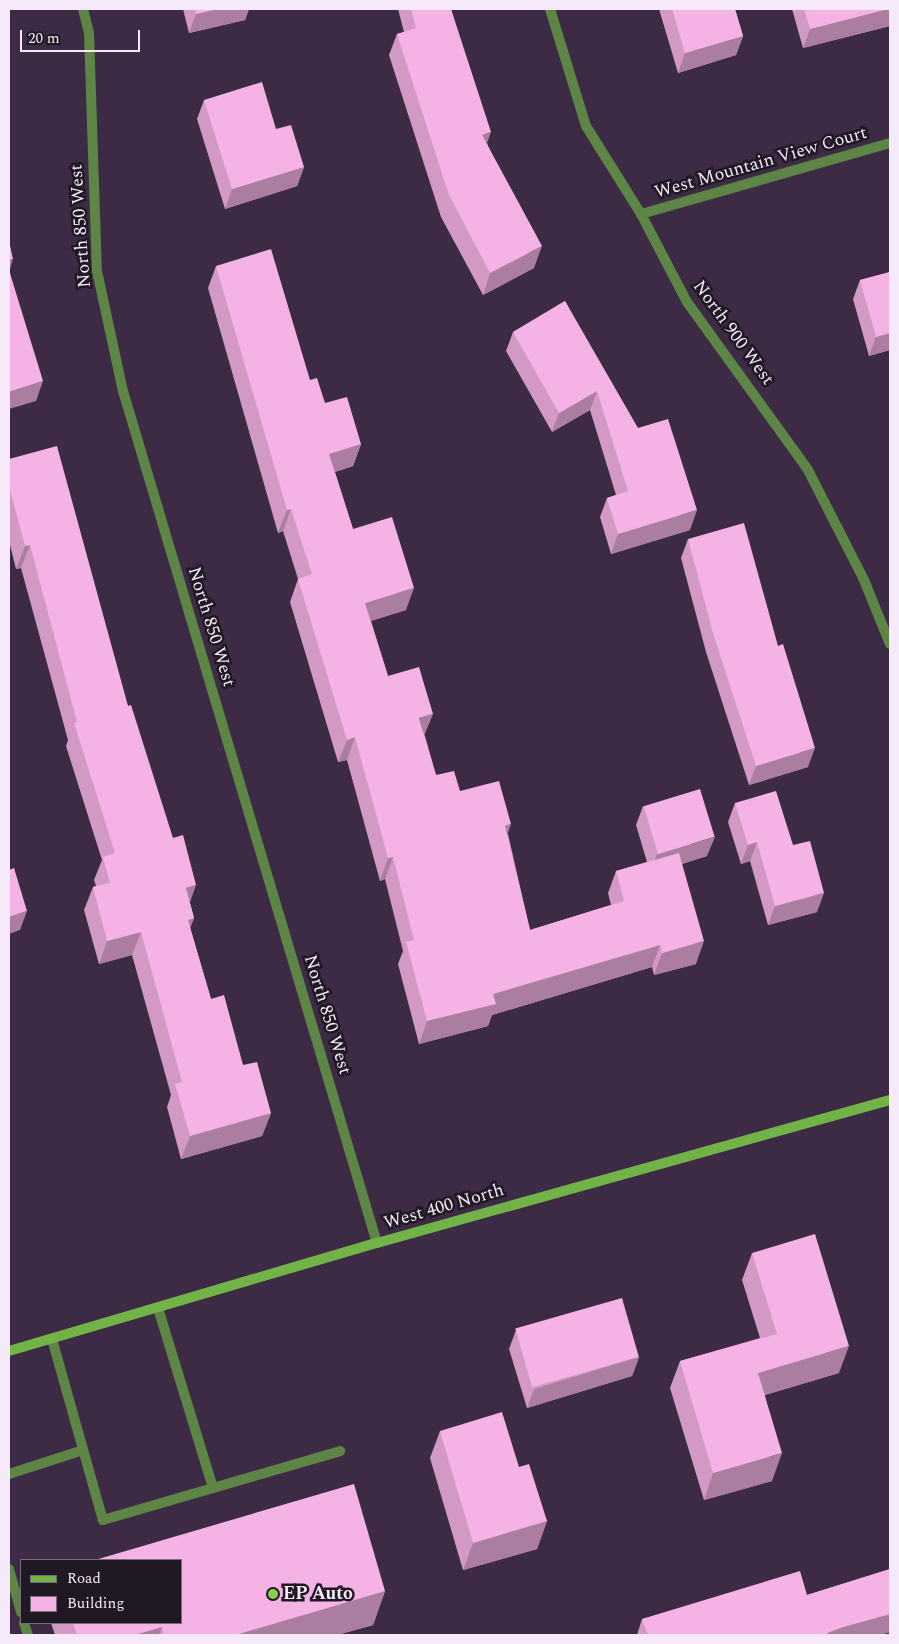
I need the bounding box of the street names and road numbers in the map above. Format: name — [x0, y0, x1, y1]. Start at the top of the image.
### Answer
street label: West Mountain View Court — [652, 122, 870, 204]
street label: North 850 West — [66, 163, 96, 289]
street label: North 900 West — [688, 276, 778, 390]
street label: North 850 West — [183, 565, 239, 689]
street label: North 850 West — [299, 953, 355, 1077]
street label: West 400 North — [381, 1180, 507, 1234]

